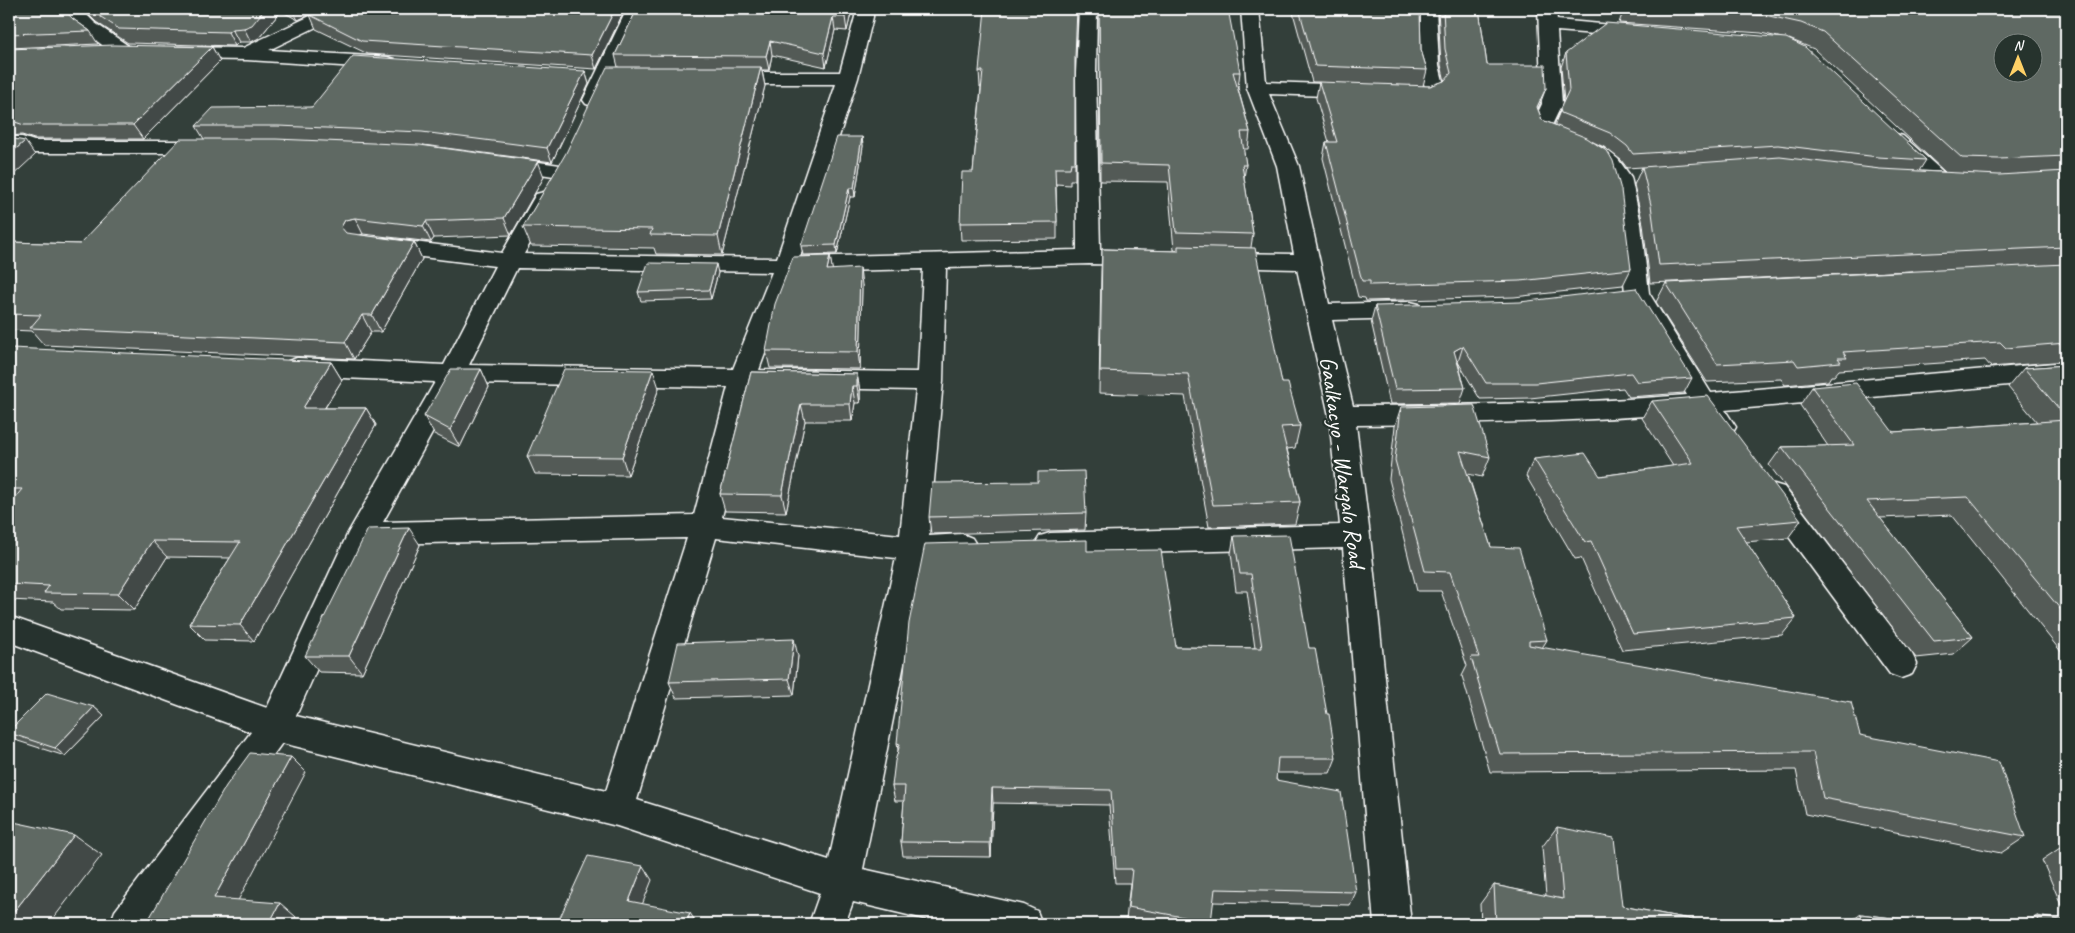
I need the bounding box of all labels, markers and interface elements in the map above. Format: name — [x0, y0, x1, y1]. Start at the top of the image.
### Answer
north arrow — [1992, 32, 2042, 82]
text: N — [2014, 37, 2025, 54]
street label: Gaalkacyo - Wargalo Road — [1313, 355, 1373, 573]

